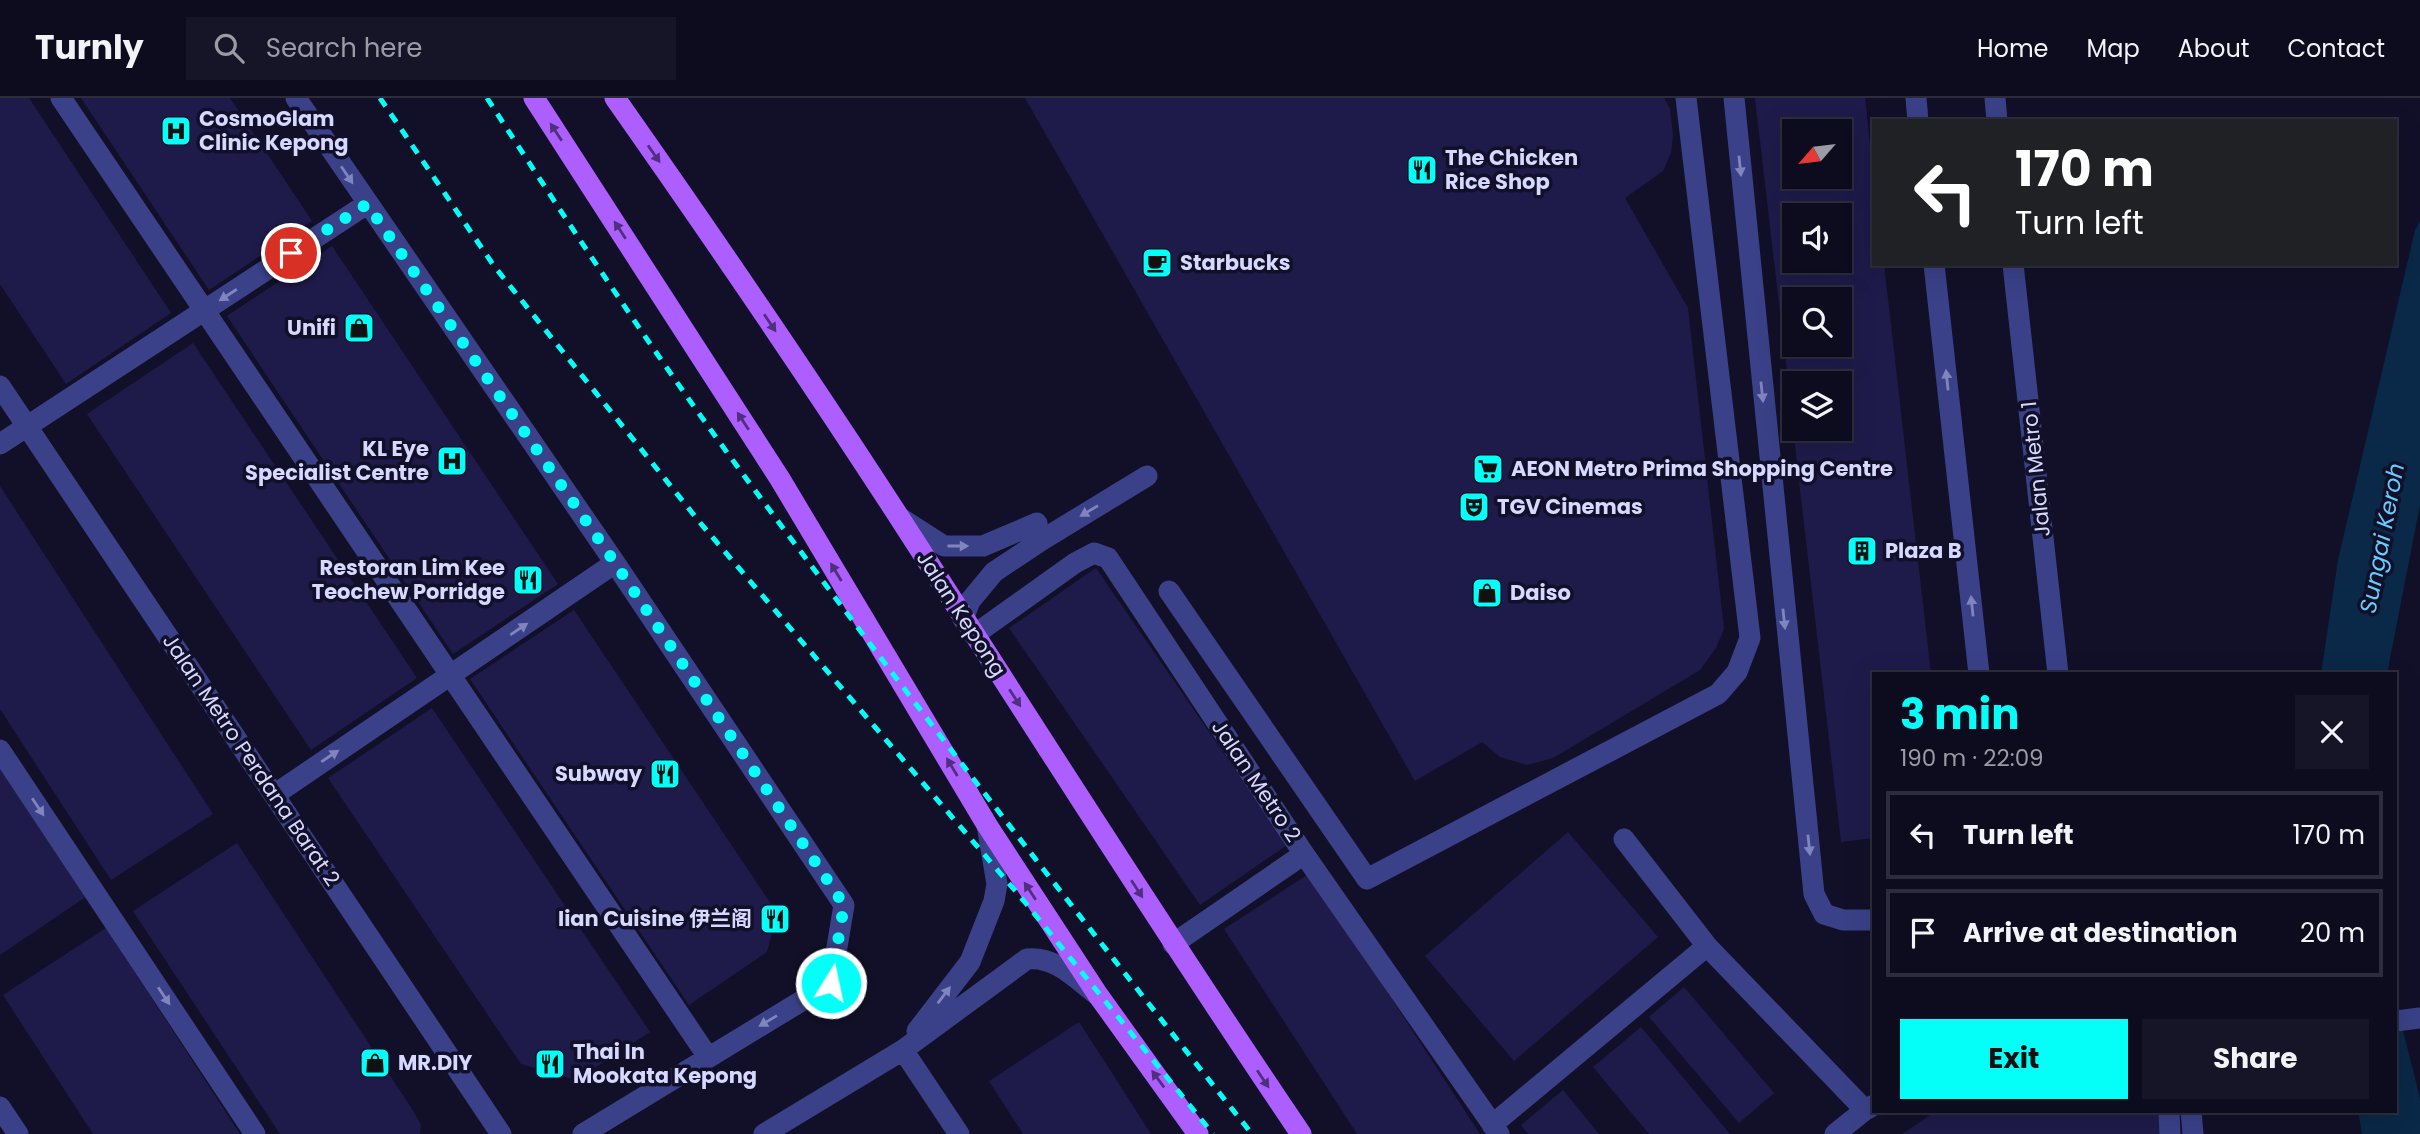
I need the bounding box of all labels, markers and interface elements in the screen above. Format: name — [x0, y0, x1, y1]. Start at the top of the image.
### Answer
search box — [186, 17, 676, 80]
text: Turnly — [35, 24, 144, 71]
icon: search — [210, 29, 248, 67]
text: Search here — [266, 30, 422, 66]
text: Home — [1977, 32, 2049, 65]
text: Map — [2087, 32, 2140, 65]
text: About — [2178, 32, 2249, 65]
text: Contact — [2287, 32, 2385, 65]
place label: CosmoGlam Clinic Kepong — [199, 104, 349, 157]
hospital icon: CosmoGlam Clinic Kepong — [159, 114, 193, 148]
north arrow — [1782, 119, 1852, 189]
map controls — [1782, 119, 1852, 441]
one-way arrow — [549, 122, 562, 142]
text: 170 m — [2015, 135, 2154, 203]
place label: The Chicken Rice Shop — [1445, 143, 1578, 196]
one-way arrow — [647, 145, 661, 163]
icon: left — [1900, 147, 1991, 238]
restaurant icon: The Chicken Rice Shop — [1405, 153, 1439, 187]
one-way arrow — [1735, 155, 1746, 177]
one-way arrow — [341, 165, 354, 185]
text: Turn left — [2015, 200, 2144, 245]
button: sound — [1782, 203, 1852, 273]
one-way arrow — [613, 221, 626, 240]
pin — [261, 223, 321, 283]
icon: arrive — [272, 234, 310, 272]
cafe icon: Starbucks — [1140, 246, 1174, 280]
place label: Starbucks — [1180, 248, 1291, 277]
button: search — [1782, 287, 1852, 357]
one-way arrow — [219, 288, 237, 302]
shop icon: Unifi — [342, 311, 376, 345]
place label: Unifi — [287, 313, 336, 342]
one-way arrow — [763, 313, 776, 332]
one-way arrow — [1941, 369, 1952, 391]
button: layers — [1782, 371, 1852, 441]
one-way arrow — [1757, 382, 1768, 404]
street label: Jalan Metro 1 — [2014, 400, 2057, 538]
one-way arrow — [737, 412, 750, 431]
place label: KL Eye Specialist Centre — [245, 434, 429, 487]
hospital icon: KL Eye Specialist Centre — [435, 444, 469, 478]
supermarket icon: AEON Metro Prima Shopping Centre — [1471, 452, 1505, 486]
place label: AEON Metro Prima Shopping Centre — [1511, 454, 1893, 483]
water label: Sungai Keroh — [2352, 460, 2412, 616]
theatre icon: TGV Cinemas — [1457, 490, 1491, 524]
place label: TGV Cinemas — [1497, 492, 1643, 521]
one-way arrow — [1079, 505, 1098, 518]
building icon: Plaza B — [1845, 534, 1879, 568]
place label: Plaza B — [1885, 536, 1962, 565]
one-way arrow — [948, 540, 970, 552]
street label: Jalan Kepong — [910, 545, 1013, 682]
place label: Restoran Lim Kee Teochew Porridge — [312, 553, 505, 606]
one-way arrow — [829, 562, 842, 581]
restaurant icon: Restoran Lim Kee Teochew Porridge — [511, 563, 545, 597]
shop icon: Daiso — [1470, 576, 1504, 610]
place label: Daiso — [1510, 578, 1571, 607]
one-way arrow — [1966, 595, 1977, 617]
one-way arrow — [1779, 608, 1790, 630]
one-way arrow — [509, 623, 528, 636]
street label: Jalan Metro Perdana Barat 2 — [156, 628, 347, 892]
text: 3 min — [1900, 685, 2020, 744]
one-way arrow — [1008, 688, 1021, 708]
button: close — [2295, 695, 2369, 769]
street label: Jalan Metro 2 — [1205, 714, 1308, 847]
text: 190 m · 22:09 — [1900, 742, 2044, 774]
one-way arrow — [321, 750, 340, 763]
restaurant icon: Subway — [648, 757, 682, 791]
one-way arrow — [946, 757, 959, 776]
place label: Subway — [555, 759, 643, 788]
one-way arrow — [31, 797, 44, 816]
icon: left — [1904, 816, 1942, 854]
text: Turn left — [1963, 817, 2074, 853]
text: 170 m — [2292, 817, 2365, 853]
one-way arrow — [1803, 834, 1814, 856]
one-way arrow — [1131, 880, 1144, 899]
one-way arrow — [1023, 881, 1036, 900]
restaurant icon: Iian Cuisine 伊兰阁 — [758, 902, 792, 936]
place label: Iian Cuisine 伊兰阁 — [558, 904, 752, 933]
icon: arrive — [1904, 914, 1942, 952]
text: Arrive at destination — [1963, 915, 2238, 951]
text: 20 m — [2300, 915, 2365, 951]
position arrow — [794, 946, 868, 1020]
one-way arrow — [157, 986, 170, 1006]
one-way arrow — [937, 986, 951, 1005]
one-way arrow — [759, 1015, 778, 1027]
button: Exit — [1900, 1019, 2128, 1099]
button: Share — [2142, 1019, 2369, 1099]
place label: Thai In Mookata Kepong — [573, 1037, 757, 1090]
shop icon: MR.DIY — [358, 1046, 392, 1080]
restaurant icon: Thai In Mookata Kepong — [533, 1047, 567, 1081]
place label: MR.DIY — [398, 1048, 472, 1077]
one-way arrow — [1257, 1069, 1270, 1089]
one-way arrow — [1151, 1070, 1165, 1088]

